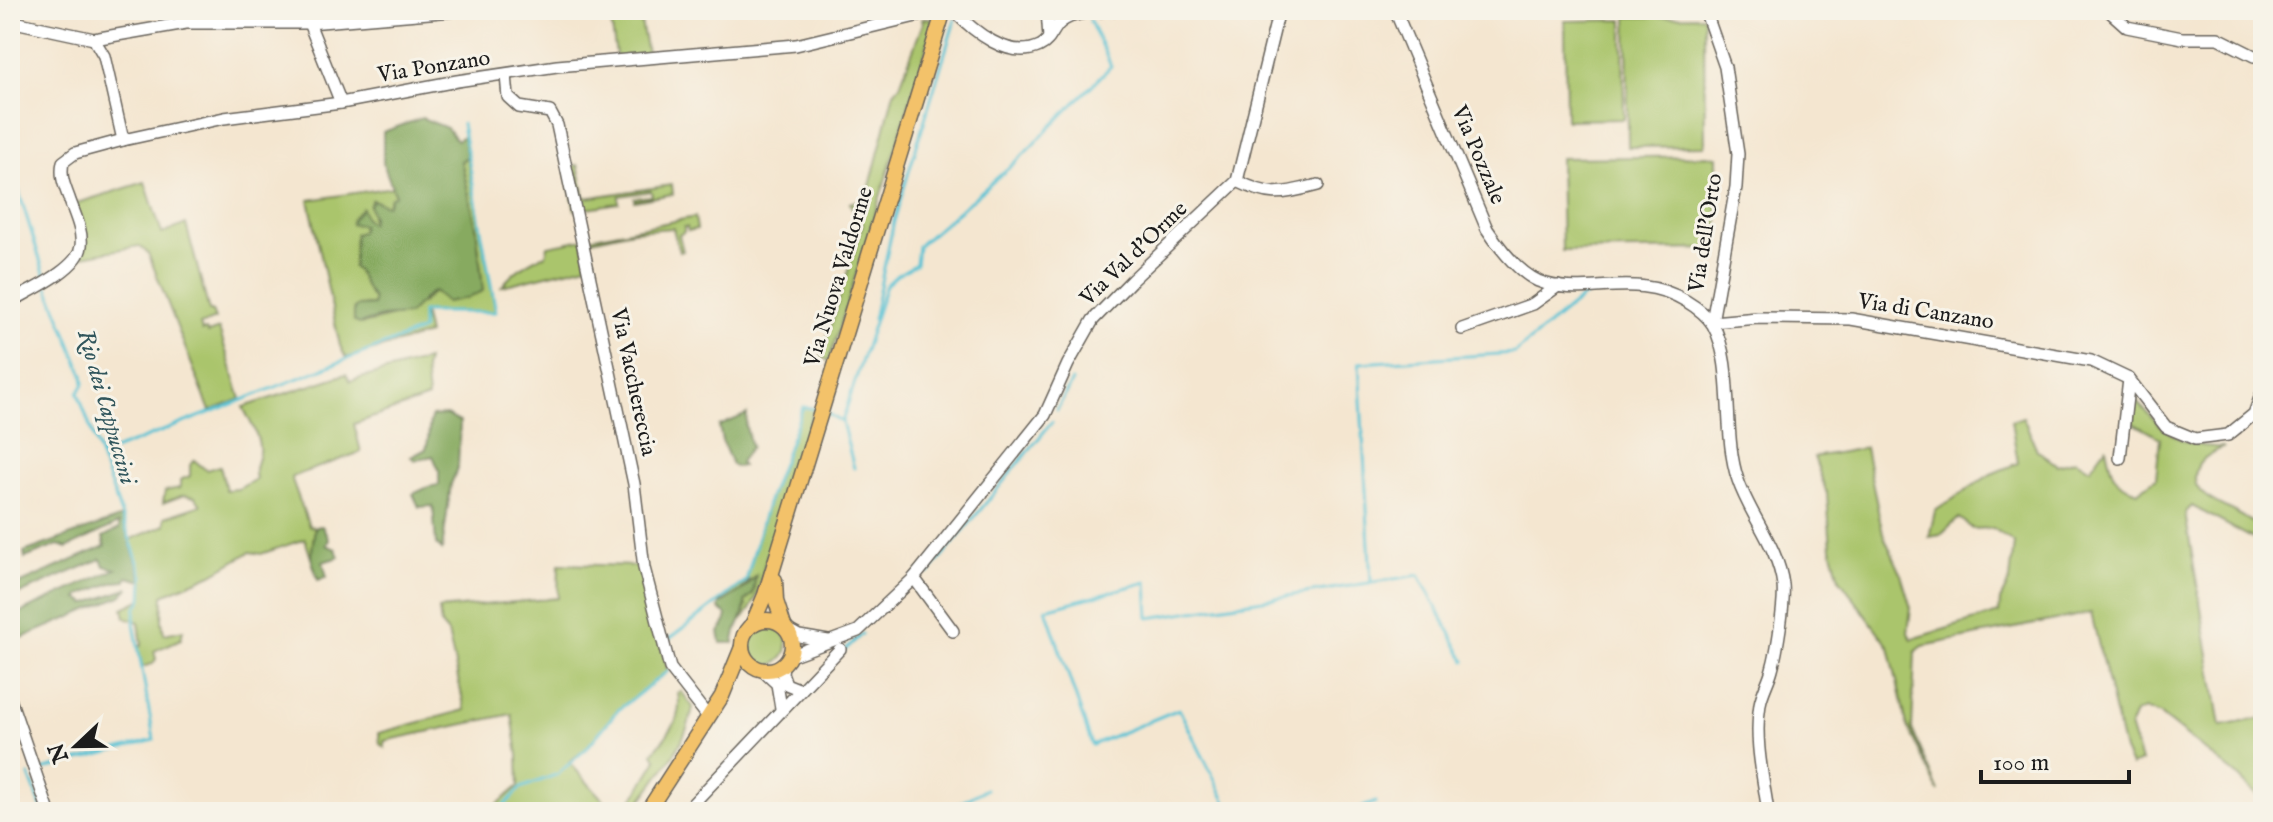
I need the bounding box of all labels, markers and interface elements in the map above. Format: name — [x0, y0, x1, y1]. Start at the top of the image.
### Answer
street label: Via Ponzano — [375, 44, 492, 90]
street label: Via Pozzale — [1444, 100, 1511, 209]
street label: Via dell'Orto — [1683, 171, 1729, 296]
street label: Via Nuova Valdorme — [798, 183, 880, 371]
street label: Via Val d'Orme — [1074, 196, 1194, 313]
street label: Via di Canzano — [1855, 287, 1996, 337]
street label: Via Vacchereccia — [603, 305, 662, 459]
water label: Rio dei Cappuccini — [69, 326, 144, 490]
north arrow — [36, 706, 116, 786]
scale bar — [1981, 734, 2129, 784]
text: N — [43, 739, 76, 768]
text: 100 m — [1993, 748, 2049, 779]

